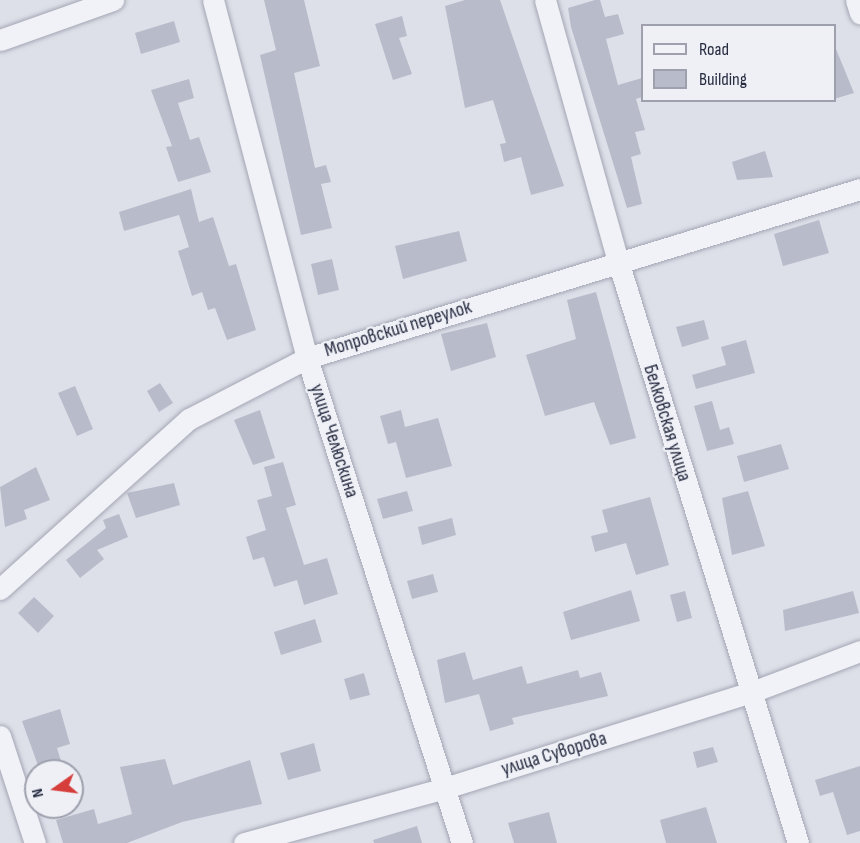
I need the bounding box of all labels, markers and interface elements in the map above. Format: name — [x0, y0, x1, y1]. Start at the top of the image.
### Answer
legend — [641, 24, 836, 102]
text: Road — [699, 39, 729, 60]
text: Building — [699, 69, 747, 90]
street label: Мопровский переулок — [322, 295, 474, 363]
street label: Белковская улица — [638, 362, 696, 484]
street label: улица Челюскина — [304, 381, 364, 501]
street label: улица Суворова — [498, 727, 610, 781]
north arrow — [24, 759, 84, 819]
text: N — [28, 787, 48, 799]

